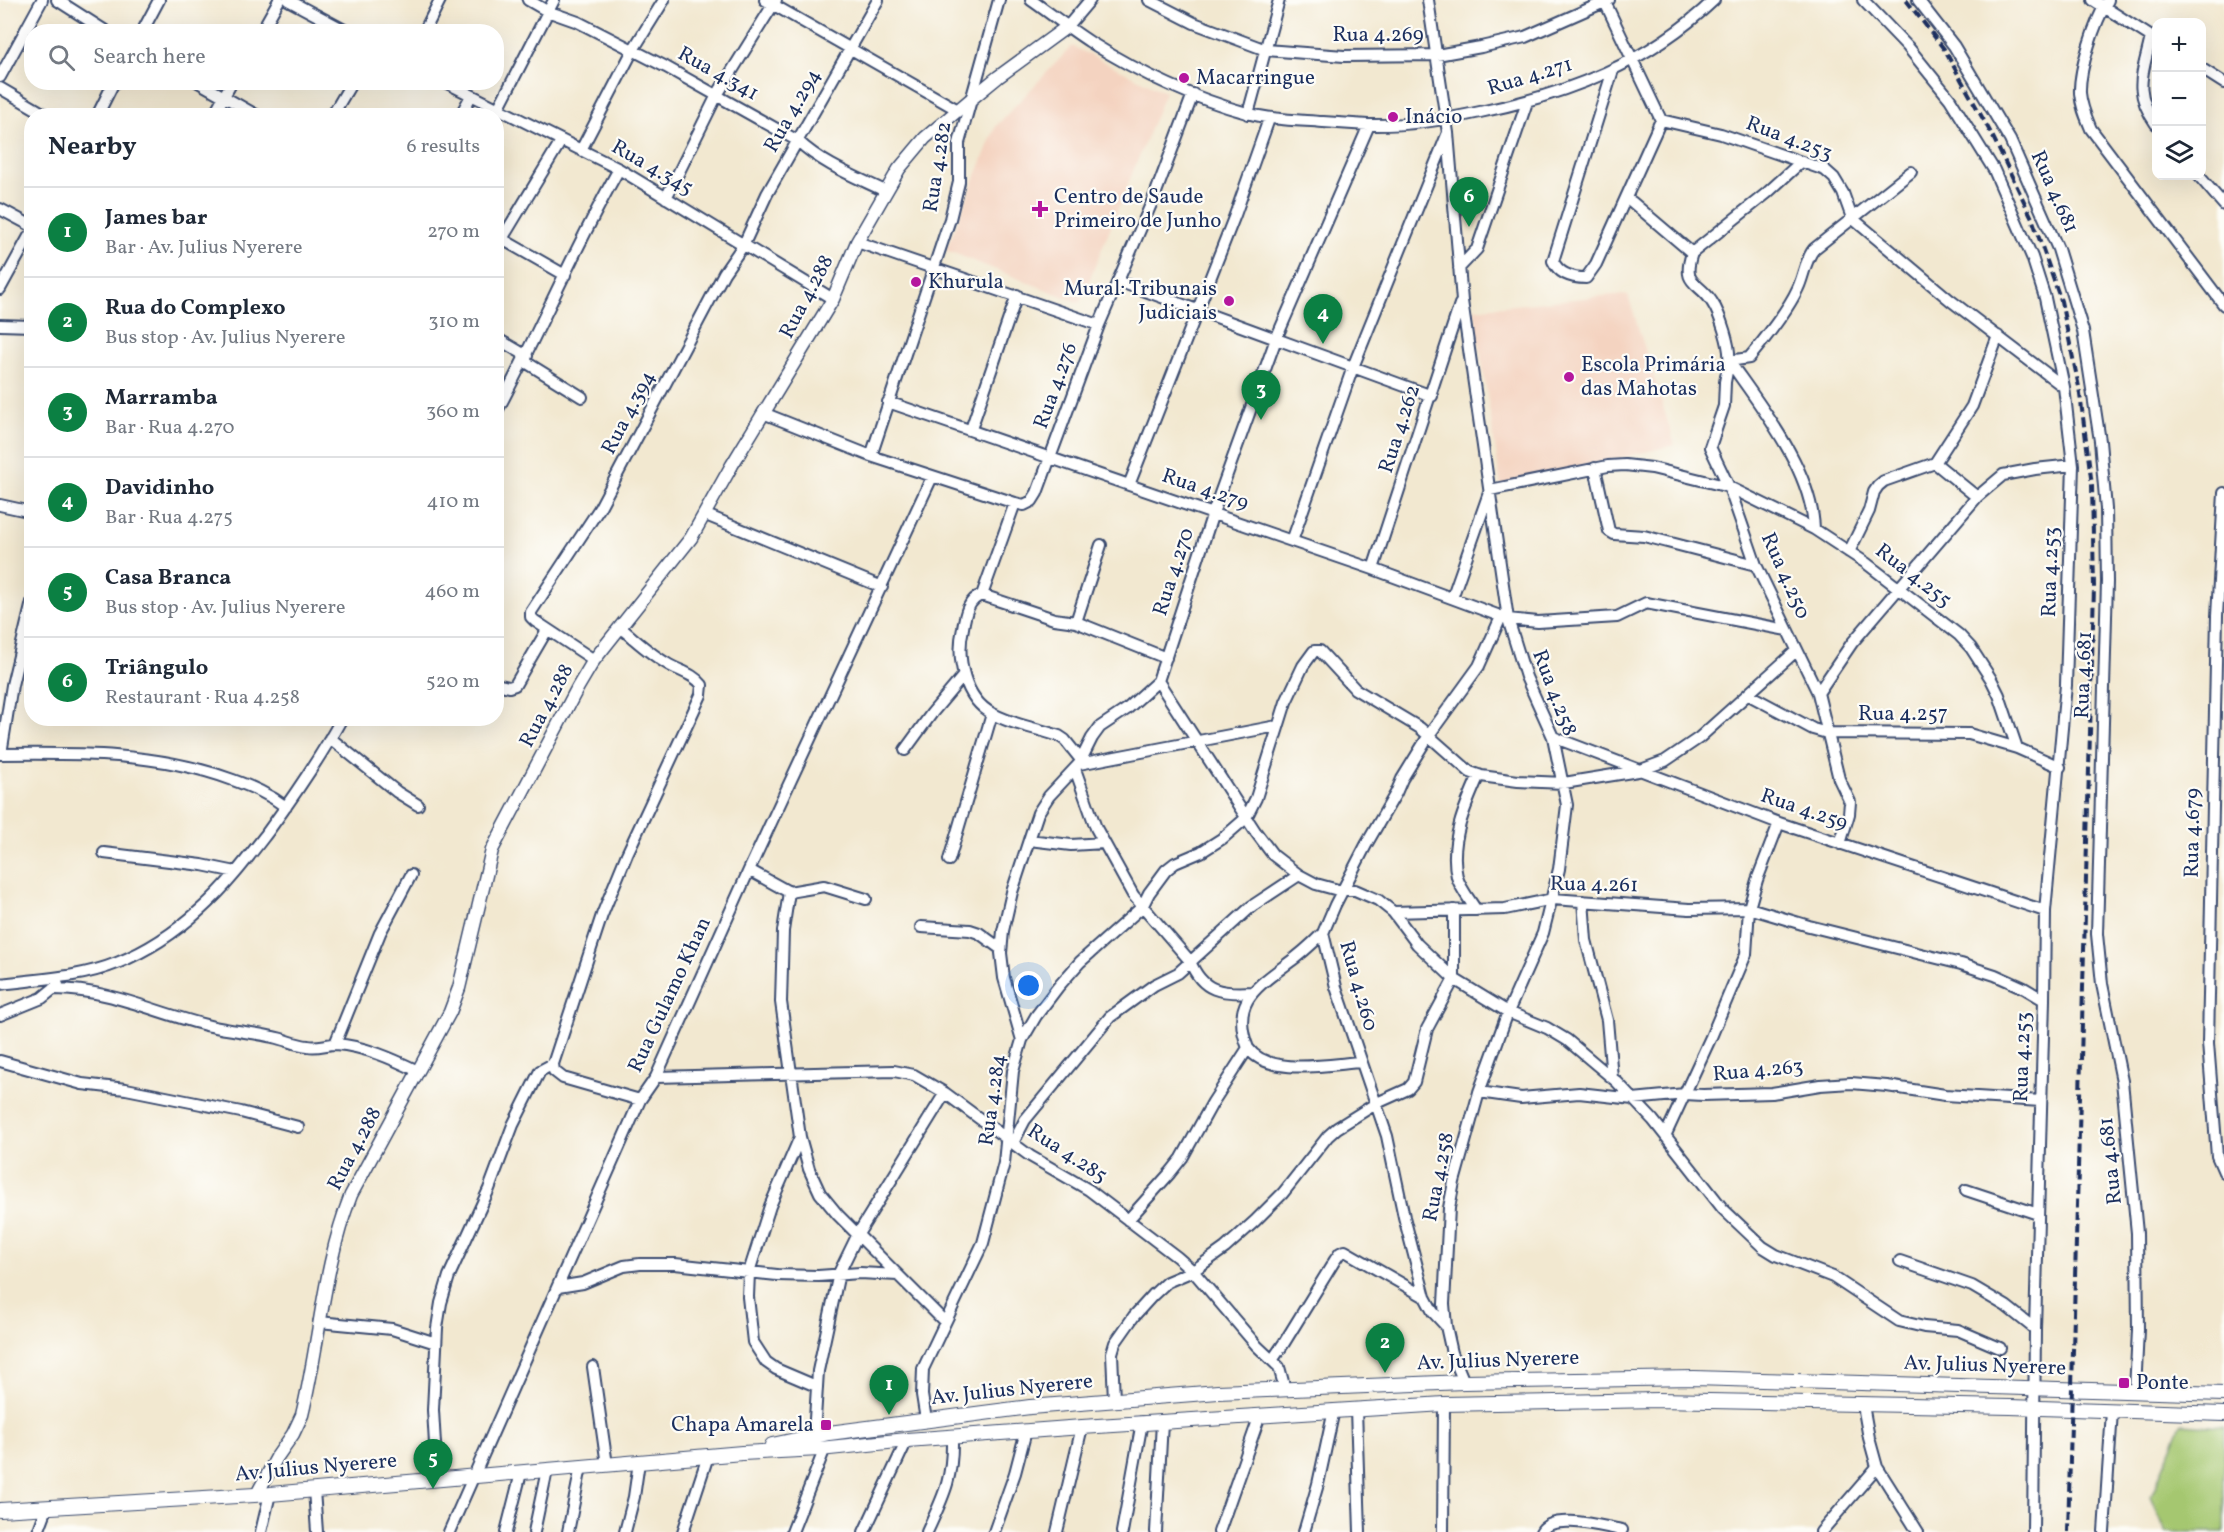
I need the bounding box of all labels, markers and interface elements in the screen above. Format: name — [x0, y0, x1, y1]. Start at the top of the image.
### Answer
map controls — [2152, 18, 2206, 180]
button: + — [2152, 18, 2206, 72]
street label: Rua 4.269 — [1332, 21, 1424, 50]
search box — [24, 24, 504, 90]
street label: Rua 4.341 — [672, 40, 764, 108]
icon: search — [45, 41, 78, 74]
text: Search here — [93, 42, 206, 73]
street label: Rua 4.271 — [1484, 50, 1576, 104]
street label: Rua 4.294 — [757, 64, 829, 158]
place label: Macarringue — [1196, 64, 1315, 93]
marker: Macarringue — [1177, 71, 1191, 85]
button: − — [2152, 72, 2206, 126]
place label: Inácio — [1405, 103, 1462, 132]
street label: Rua 4.253 — [1742, 109, 1836, 169]
marker: Inácio — [1386, 110, 1400, 124]
street label: Rua 4.282 — [917, 119, 959, 215]
button: layers — [2152, 126, 2206, 180]
text: Nearby — [48, 129, 137, 165]
text: 6 results — [407, 133, 480, 161]
street label: Rua 4.345 — [606, 133, 698, 203]
street label: Rua 4.681 — [2023, 146, 2085, 238]
pin: 6 — [1450, 178, 1488, 227]
place label: Centro de Saude Primeiro de Junho — [1054, 183, 1221, 236]
marker: Centro de Saude Primeiro de Junho — [1031, 200, 1049, 218]
text: James bar — [105, 203, 207, 234]
text: 1 — [63, 218, 72, 246]
text: 270 m — [427, 218, 480, 246]
text: Bar · Av. Julius Nyerere — [105, 234, 302, 262]
street label: Rua 4.288 — [773, 250, 841, 344]
place label: Khurula — [928, 268, 1004, 297]
marker: Khurula — [909, 275, 923, 289]
place label: Mural: Tribunais Judiciais — [1064, 275, 1217, 328]
text: Rua do Complexo — [105, 293, 286, 324]
marker: Mural: Tribunais Judiciais — [1222, 294, 1236, 308]
pin: 4 — [1304, 294, 1342, 344]
text: 2 — [62, 308, 73, 336]
text: 310 m — [428, 308, 480, 336]
text: Bus stop · Av. Julius Nyerere — [105, 324, 345, 352]
street label: Rua 4.276 — [1027, 339, 1085, 433]
place label: Escola Primária das Mahotas — [1581, 351, 1726, 404]
street label: Rua 4.394 — [595, 366, 663, 460]
pin: 3 — [1242, 370, 1280, 420]
marker: Escola Primária das Mahotas — [1562, 370, 1576, 384]
street label: Rua 4.262 — [1372, 381, 1428, 477]
text: Marramba — [105, 383, 218, 414]
text: 3 — [62, 398, 73, 426]
text: 360 m — [426, 398, 480, 426]
text: Bar · Rua 4.270 — [105, 414, 234, 442]
street label: Rua 4.279 — [1158, 462, 1252, 518]
text: Davidinho — [105, 473, 214, 504]
text: 4 — [61, 488, 74, 516]
text: 410 m — [427, 488, 480, 516]
text: Bar · Rua 4.275 — [105, 504, 233, 532]
street label: Rua 4.270 — [1146, 524, 1202, 620]
street label: Rua 4.253 — [2035, 526, 2067, 618]
street label: Rua 4.250 — [1753, 528, 1817, 624]
street label: Rua 4.255 — [1869, 537, 1957, 615]
text: Casa Branca — [105, 563, 231, 594]
text: 5 — [63, 578, 72, 606]
text: 460 m — [424, 578, 480, 606]
text: Bus stop · Av. Julius Nyerere — [105, 594, 345, 622]
street label: Rua 4.681 — [2068, 631, 2100, 719]
street label: Rua 4.258 — [1524, 646, 1584, 740]
text: Triângulo — [105, 653, 208, 684]
street label: Rua 4.288 — [513, 659, 581, 753]
text: 6 — [62, 668, 73, 696]
text: 520 m — [426, 668, 480, 696]
text: Restaurant · Rua 4.258 — [105, 684, 300, 712]
street label: Rua 4.257 — [1858, 700, 1948, 729]
street label: Rua 4.259 — [1757, 782, 1851, 838]
street label: Rua 4.679 — [2178, 788, 2208, 878]
street label: Rua 4.261 — [1550, 870, 1638, 900]
street label: Rua Gulamo Khan — [621, 913, 719, 1077]
street label: Rua 4.260 — [1331, 937, 1385, 1035]
your location — [1014, 971, 1043, 1000]
street label: Rua 4.253 — [2007, 1011, 2039, 1103]
street label: Rua 4.284 — [972, 1052, 1014, 1148]
street label: Rua 4.263 — [1712, 1053, 1804, 1089]
street label: Rua 4.288 — [321, 1102, 389, 1196]
street label: Rua 4.681 — [2092, 1116, 2130, 1206]
street label: Rua 4.285 — [1021, 1117, 1113, 1191]
street label: Rua 4.258 — [1416, 1130, 1462, 1224]
pin: 2 — [1366, 1324, 1404, 1373]
street label: Av. Julius Nyerere — [1416, 1344, 1580, 1378]
street label: Av. Julius Nyerere — [1903, 1349, 2067, 1383]
pin: 1 — [870, 1366, 908, 1415]
street label: Av. Julius Nyerere — [930, 1367, 1094, 1413]
place label: Ponte — [2136, 1369, 2189, 1398]
marker: Ponte — [2117, 1376, 2131, 1390]
place label: Chapa Amarela — [671, 1411, 814, 1440]
marker: Chapa Amarela — [819, 1418, 833, 1432]
pin: 5 — [414, 1440, 452, 1489]
street label: Av. Julius Nyerere — [234, 1446, 398, 1490]

